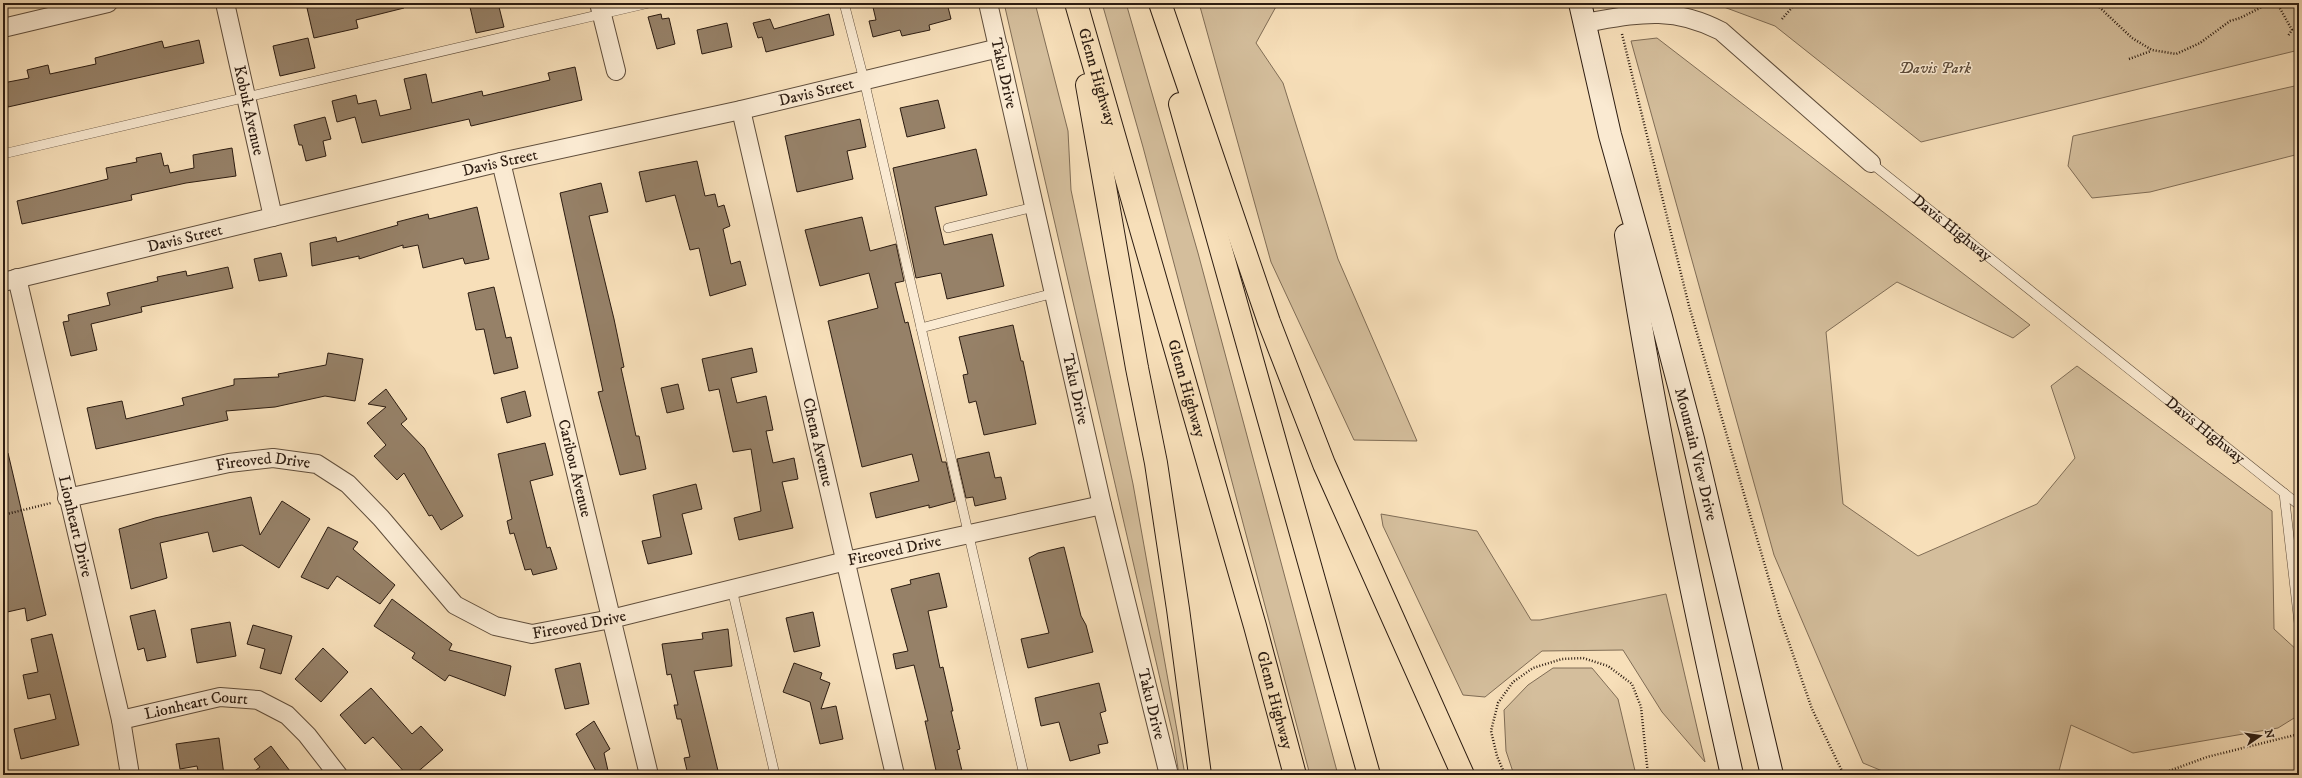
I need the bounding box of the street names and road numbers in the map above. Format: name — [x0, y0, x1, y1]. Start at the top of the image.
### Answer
street label: Glenn Highway — [1074, 26, 1121, 129]
street label: Taku Drive — [986, 36, 1022, 111]
street label: Kobuk Avenue — [229, 63, 269, 158]
street label: Davis Street — [777, 73, 856, 111]
street label: Davis Street — [460, 144, 539, 181]
street label: Davis Highway — [1908, 190, 1997, 266]
street label: Davis Street — [145, 220, 224, 257]
street label: Glenn Highway — [1163, 337, 1210, 440]
street label: Taku Drive — [1058, 352, 1094, 427]
street label: Mountain View Drive — [1670, 386, 1722, 523]
street label: Davis Highway — [2161, 392, 2250, 468]
street label: Chena Avenue — [798, 396, 838, 489]
street label: Caribou Avenue — [553, 417, 596, 520]
street label: Fireoved Drive — [214, 448, 312, 476]
street label: Lionheart Drive — [54, 473, 97, 579]
street label: Fireoved Drive — [846, 530, 943, 570]
street label: Fireoved Drive — [531, 606, 628, 644]
street label: Glenn Highway — [1252, 649, 1298, 752]
street label: Taku Drive — [1133, 667, 1170, 742]
street label: Lionheart Court — [142, 687, 249, 724]

